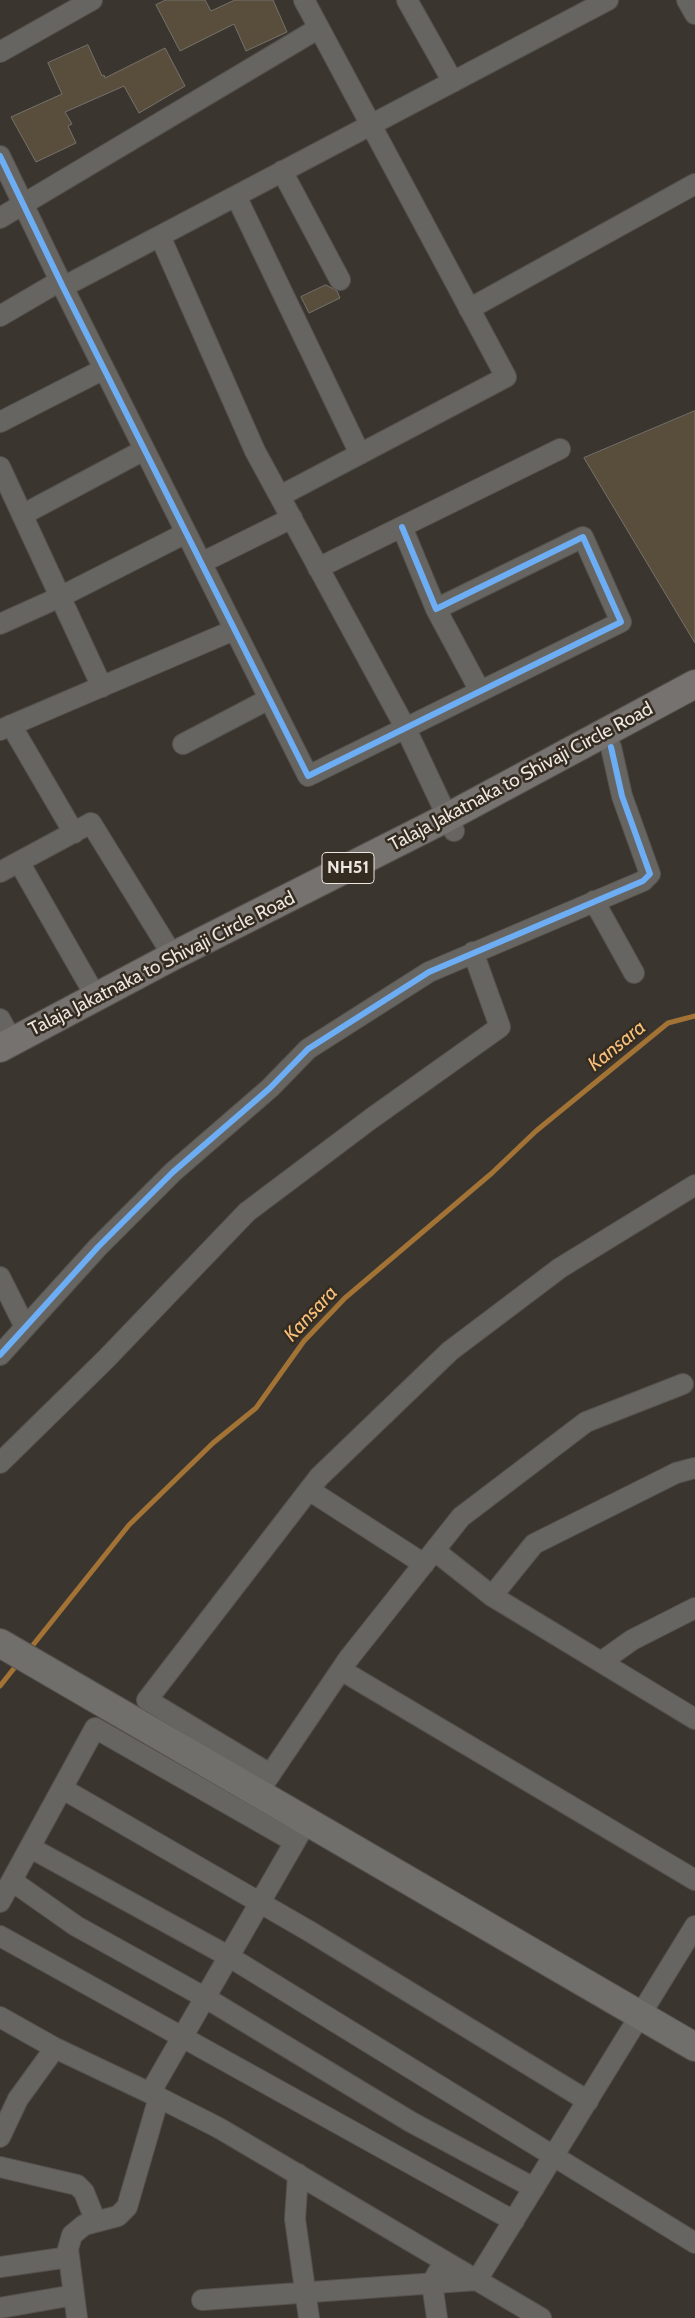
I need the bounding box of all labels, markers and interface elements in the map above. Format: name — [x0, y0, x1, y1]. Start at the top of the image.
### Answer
street label: Talaja Jakatnaka to Shivaji Circle Road — [385, 698, 657, 856]
road number: NH51 — [322, 852, 374, 884]
street label: Talaja Jakatnaka to Shivaji Circle Road — [25, 887, 299, 1041]
water label: Kansara — [583, 1015, 651, 1077]
water label: Kansara — [279, 1281, 343, 1347]

